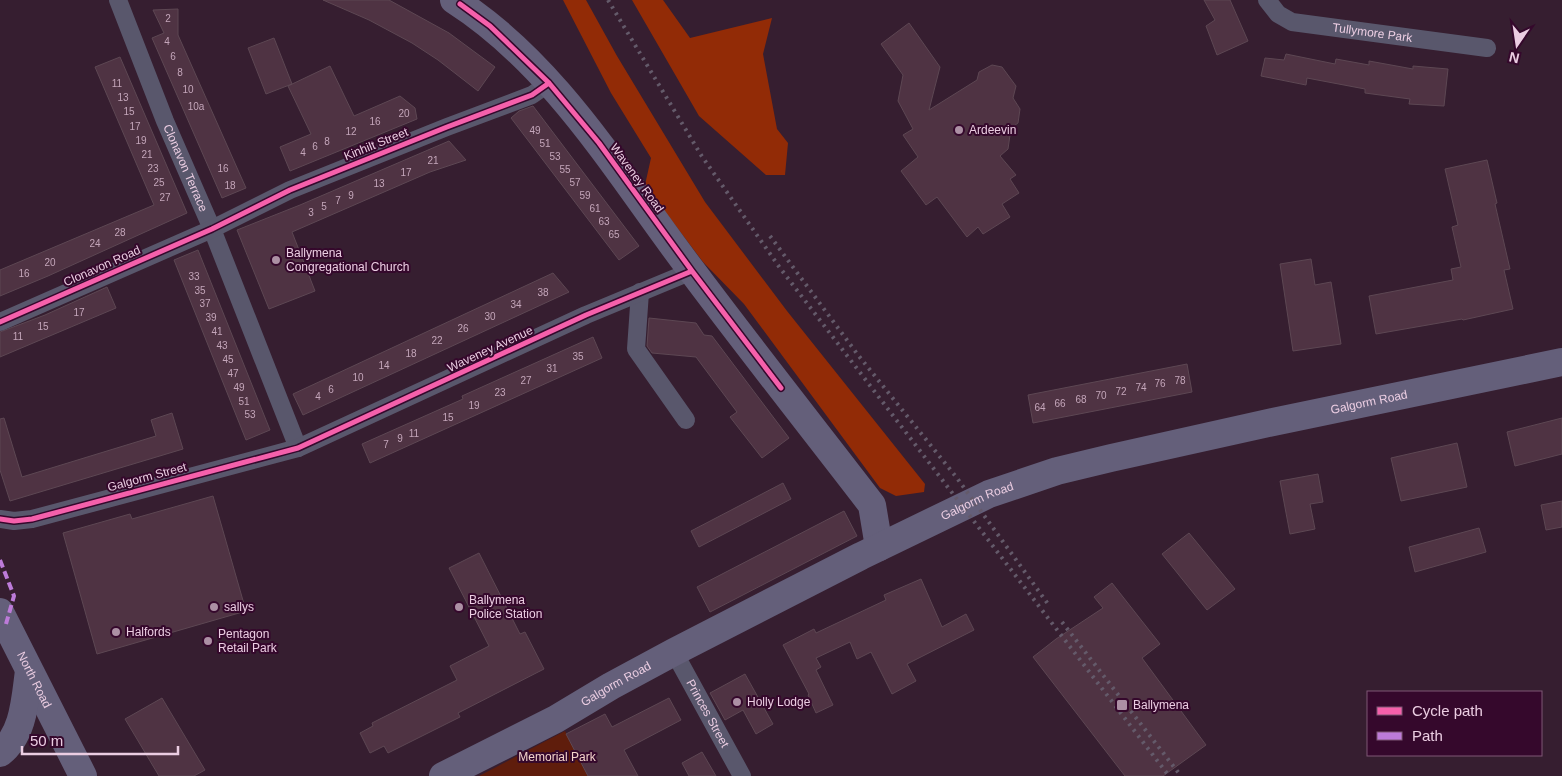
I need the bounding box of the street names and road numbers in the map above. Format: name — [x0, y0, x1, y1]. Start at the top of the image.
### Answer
street label: Tullymore Park — [1332, 20, 1414, 45]
street label: Clonavon Terrace — [160, 122, 211, 214]
street label: Kinhilt Street — [342, 125, 411, 163]
street label: Waveney Road — [607, 141, 667, 215]
street label: Clonavon Road — [61, 243, 143, 289]
street label: Waveney Avenue — [445, 323, 535, 375]
street label: Galgorm Road — [1329, 387, 1409, 417]
street label: Galgorm Street — [106, 460, 189, 494]
street label: Galgorm Road — [938, 479, 1015, 523]
street label: North Road — [14, 649, 54, 710]
street label: Galgorm Road — [578, 659, 653, 709]
street label: Princes Street — [683, 677, 732, 750]

